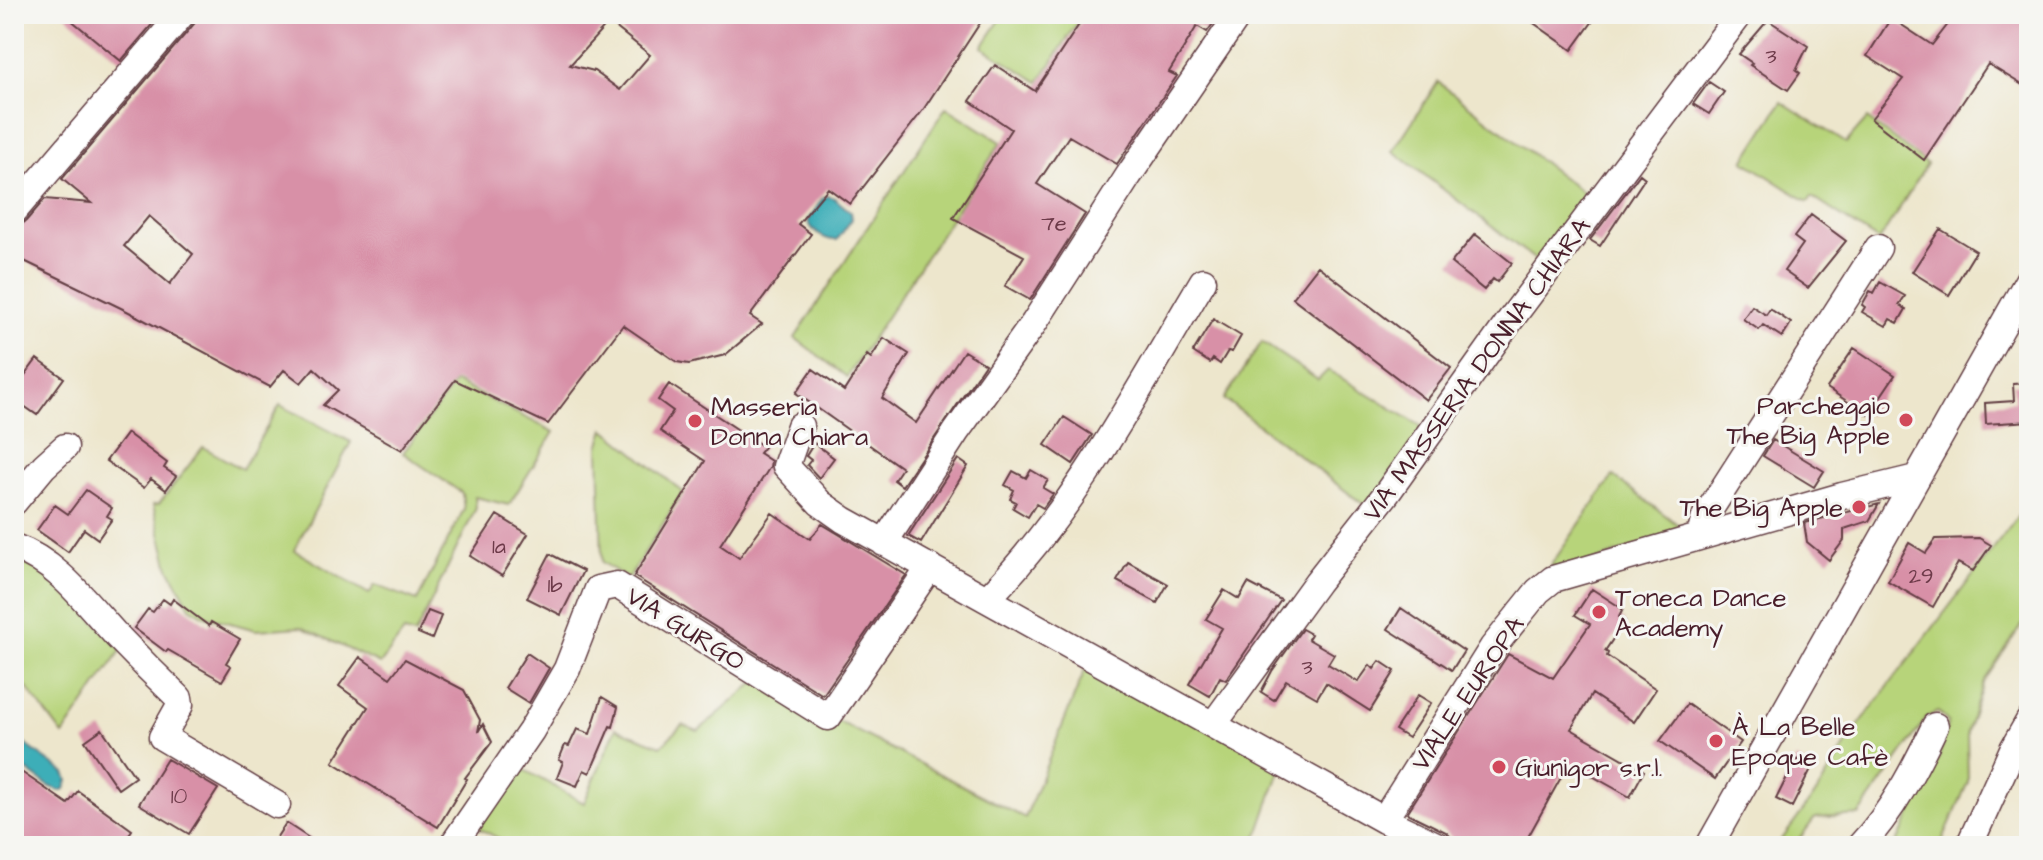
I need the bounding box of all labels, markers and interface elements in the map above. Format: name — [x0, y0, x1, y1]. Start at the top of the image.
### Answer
house number: 3 — [1765, 41, 1777, 72]
house number: 7e — [1041, 208, 1067, 239]
street label: VIA MASSERIA DONNA CHIARA — [1354, 210, 1600, 529]
place label: Parcheggio The Big Apple — [1726, 388, 1890, 456]
place label: Masseria Donna Chiara — [711, 389, 868, 455]
marker: Parcheggio The Big Apple — [1897, 411, 1915, 429]
marker: Masseria Donna Chiara — [686, 412, 704, 430]
place label: The Big Apple — [1679, 490, 1843, 528]
marker: The Big Apple — [1850, 498, 1868, 516]
house number: 1a — [492, 531, 506, 562]
house number: 29 — [1908, 561, 1934, 592]
house number: 1b — [547, 570, 563, 601]
street label: VIA GURGO — [619, 578, 752, 680]
place label: Toneca Dance Academy — [1615, 580, 1787, 648]
marker: Toneca Dance Academy — [1590, 603, 1608, 621]
street label: VIALE EUROPA — [1403, 609, 1533, 778]
house number: 3 — [1301, 652, 1313, 683]
place label: À La Belle Epoque Cafè — [1732, 709, 1889, 775]
marker: À La Belle Epoque Cafè — [1707, 732, 1725, 750]
place label: Giunigor s.r.l. — [1515, 750, 1662, 788]
marker: Giunigor s.r.l. — [1490, 758, 1508, 776]
house number: 10 — [171, 781, 187, 812]

